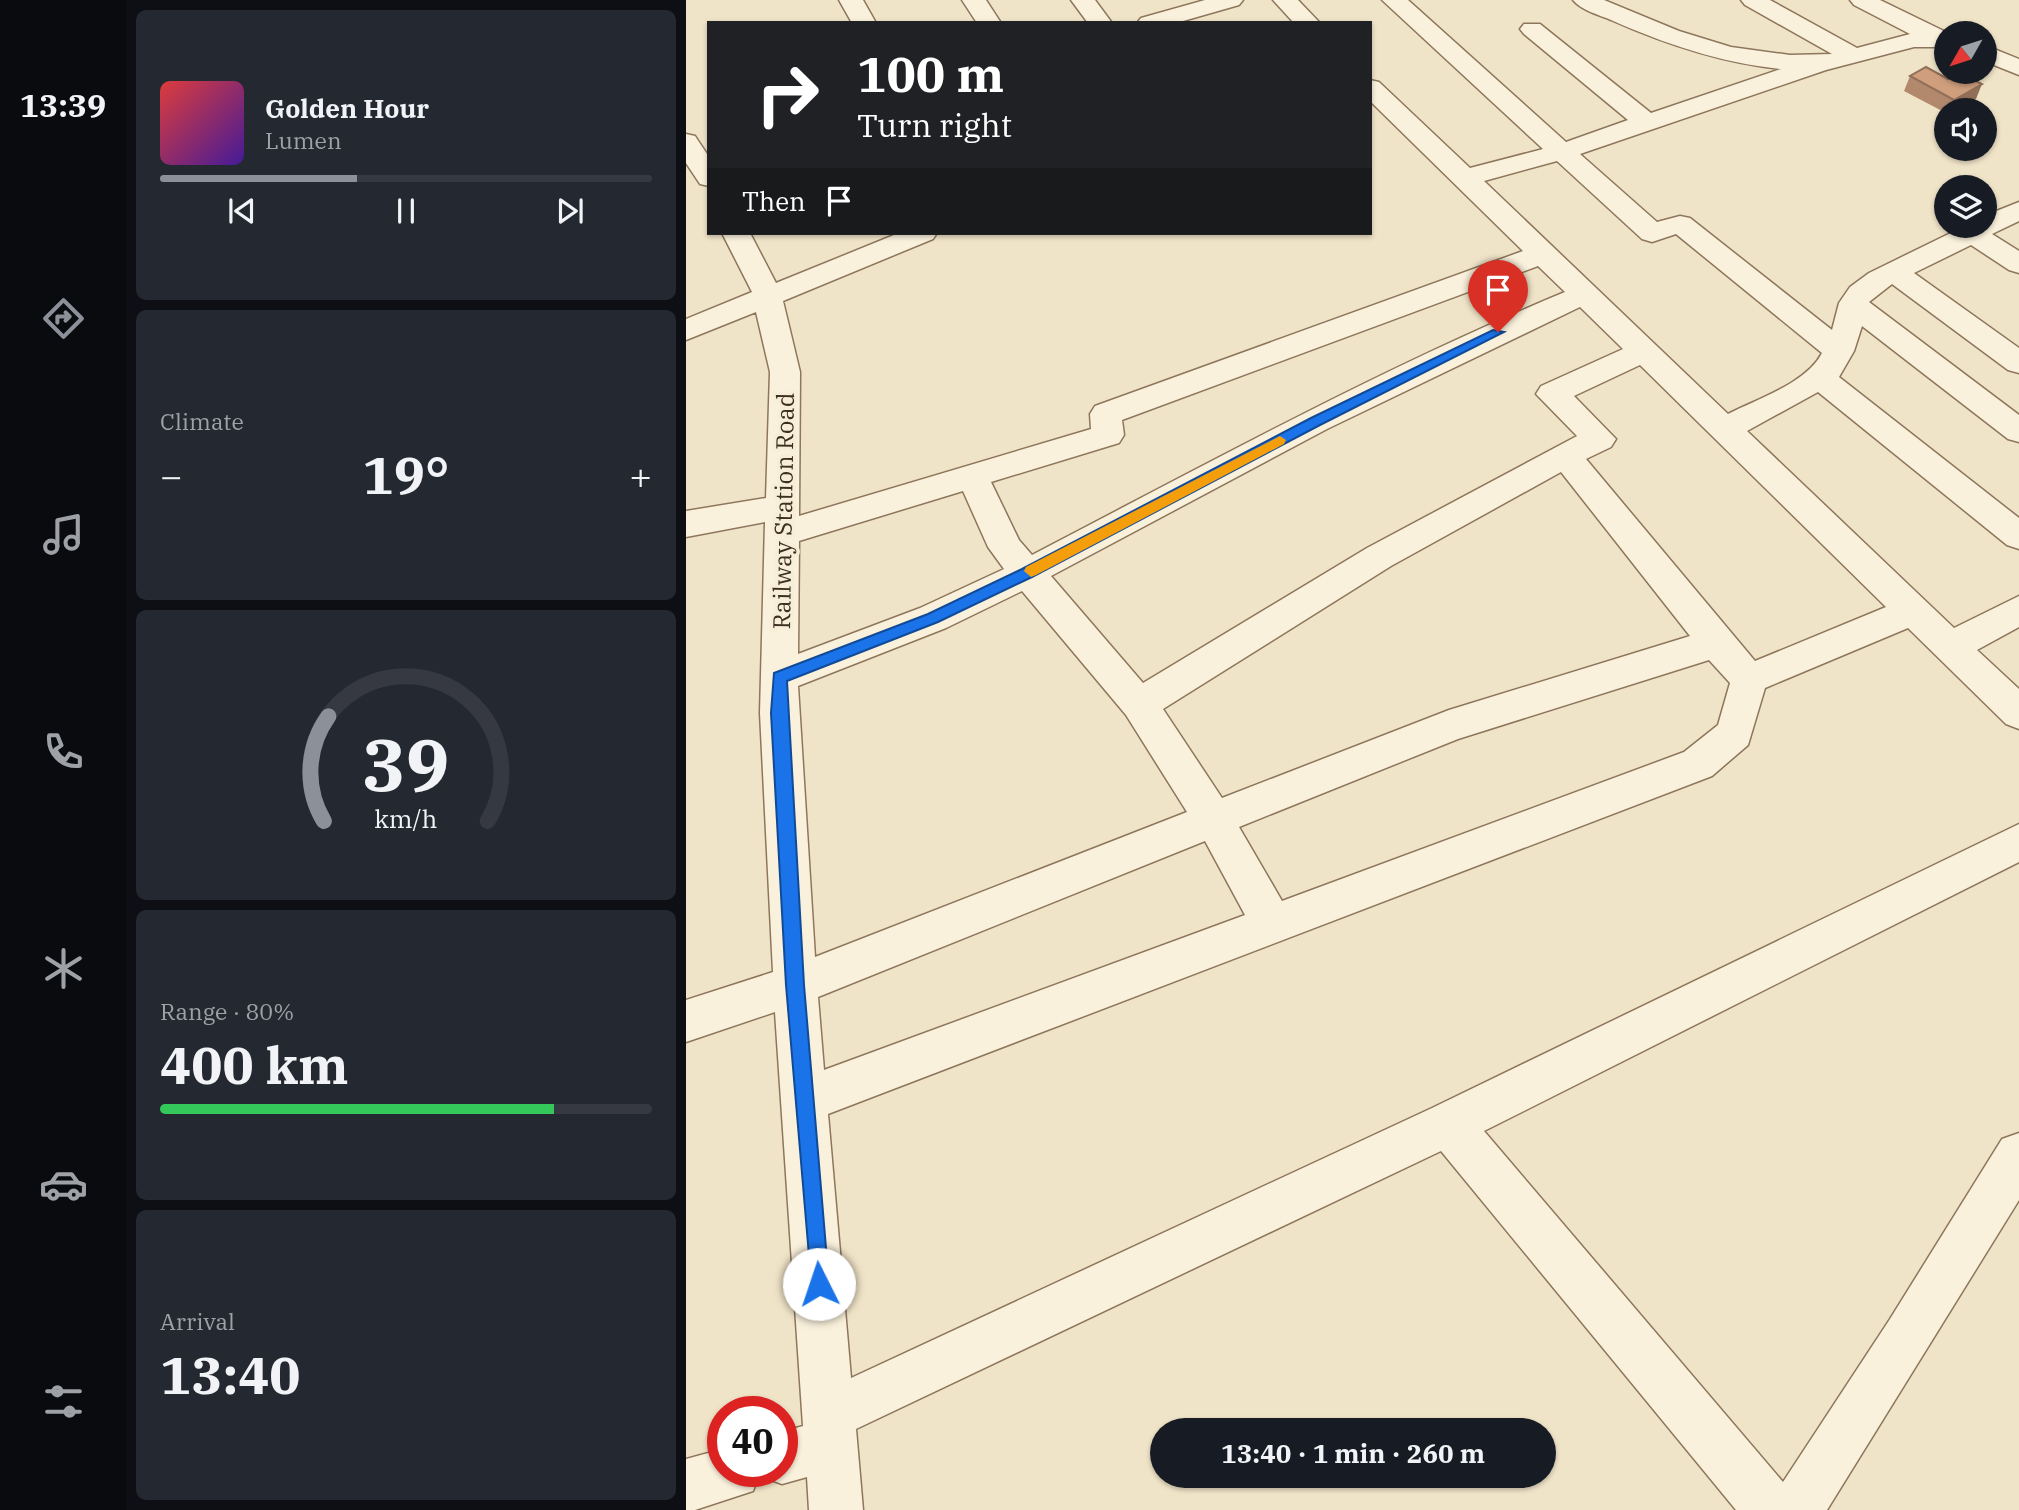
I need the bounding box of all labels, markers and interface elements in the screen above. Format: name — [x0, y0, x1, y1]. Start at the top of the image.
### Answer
north arrow — [1934, 21, 1997, 84]
map controls — [1934, 21, 1997, 238]
text: 100 m — [857, 42, 1004, 105]
icon: right — [742, 49, 833, 140]
text: 13:39 — [20, 84, 106, 126]
text: Golden Hour — [265, 91, 429, 125]
button: sound — [1934, 98, 1997, 161]
text: Turn right — [857, 104, 1012, 146]
text: Lumen — [265, 125, 342, 155]
button: layers — [1934, 175, 1997, 238]
icon: arrive — [820, 182, 858, 220]
text: Then — [742, 184, 806, 218]
icon: previous — [223, 192, 261, 230]
icon: pause — [387, 192, 425, 230]
icon: next — [551, 192, 589, 230]
pin — [1468, 260, 1528, 332]
icon: arrive — [1479, 271, 1517, 309]
icon: directions — [39, 294, 88, 343]
street label: Railway Station Road — [765, 392, 801, 630]
text: Climate — [160, 406, 244, 436]
text: 19° — [363, 441, 449, 508]
text: − — [160, 451, 183, 500]
text: + — [629, 451, 652, 500]
icon: music — [39, 510, 88, 559]
text: 39 — [362, 716, 450, 811]
icon: phone — [39, 727, 88, 776]
text: km/h — [374, 802, 438, 835]
icon: climate — [39, 944, 88, 993]
text: Range · 80% — [160, 996, 294, 1026]
text: 400 km — [160, 1031, 349, 1098]
icon: car — [39, 1160, 88, 1209]
position arrow — [782, 1247, 856, 1321]
text: Arrival — [160, 1306, 235, 1336]
text: 13:40 — [160, 1341, 301, 1408]
icon: filters — [39, 1377, 88, 1426]
speed limit sign: 40 — [707, 1396, 798, 1487]
text: 13:40 · 1 min · 260 m — [1221, 1436, 1485, 1470]

